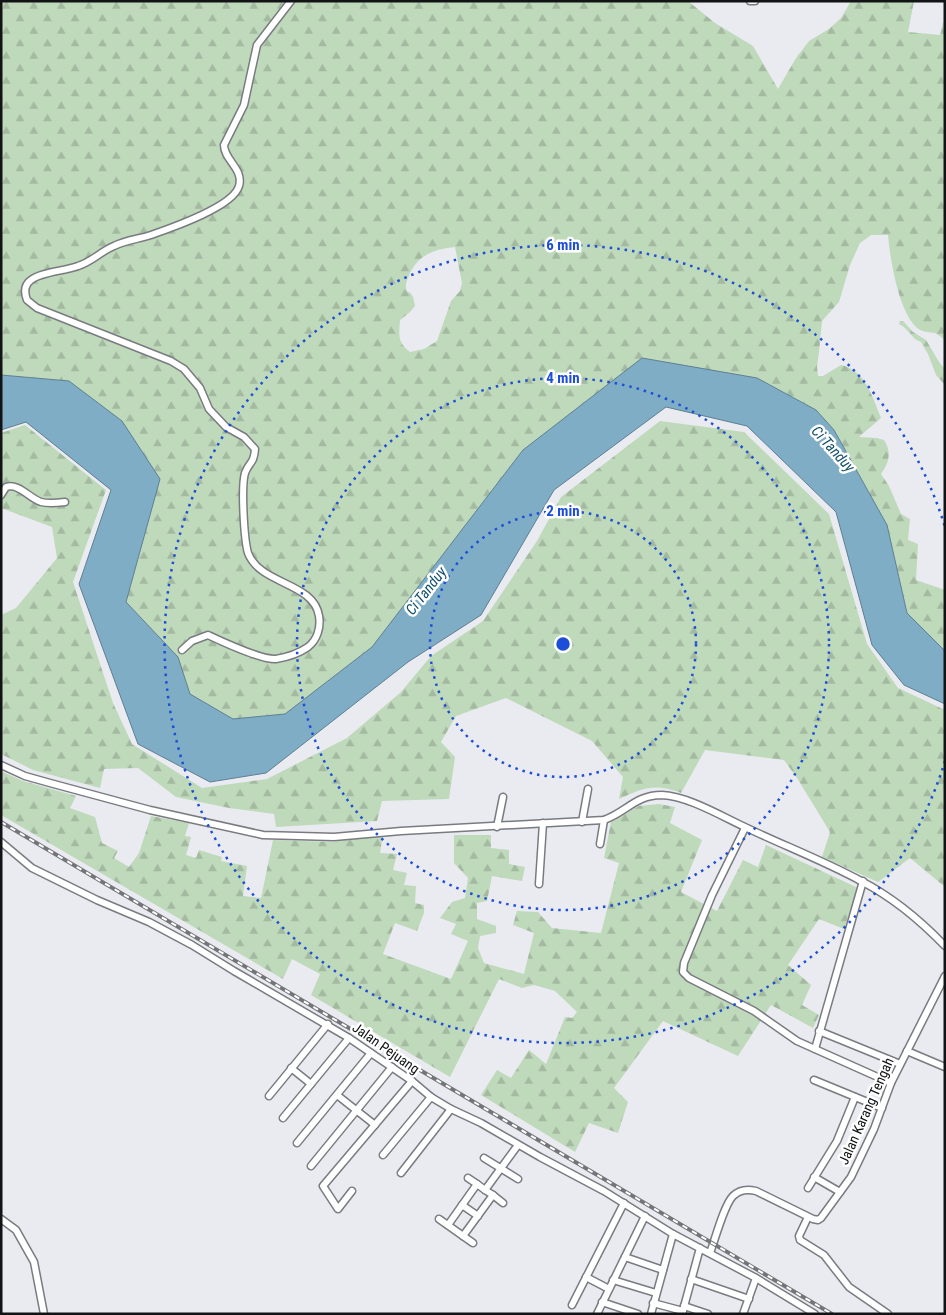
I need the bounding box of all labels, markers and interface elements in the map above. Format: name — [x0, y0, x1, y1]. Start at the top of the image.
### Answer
text: 6 min — [546, 236, 580, 254]
text: 4 min — [546, 369, 580, 387]
water label: Ci Tanduy — [808, 422, 859, 476]
text: 2 min — [546, 502, 580, 520]
water label: Ci Tanduy — [402, 563, 451, 619]
centre of rings — [554, 635, 572, 653]
street label: Jalan Pejuang — [349, 1019, 423, 1077]
street label: Jalan Karang Tengah — [835, 1055, 897, 1167]

